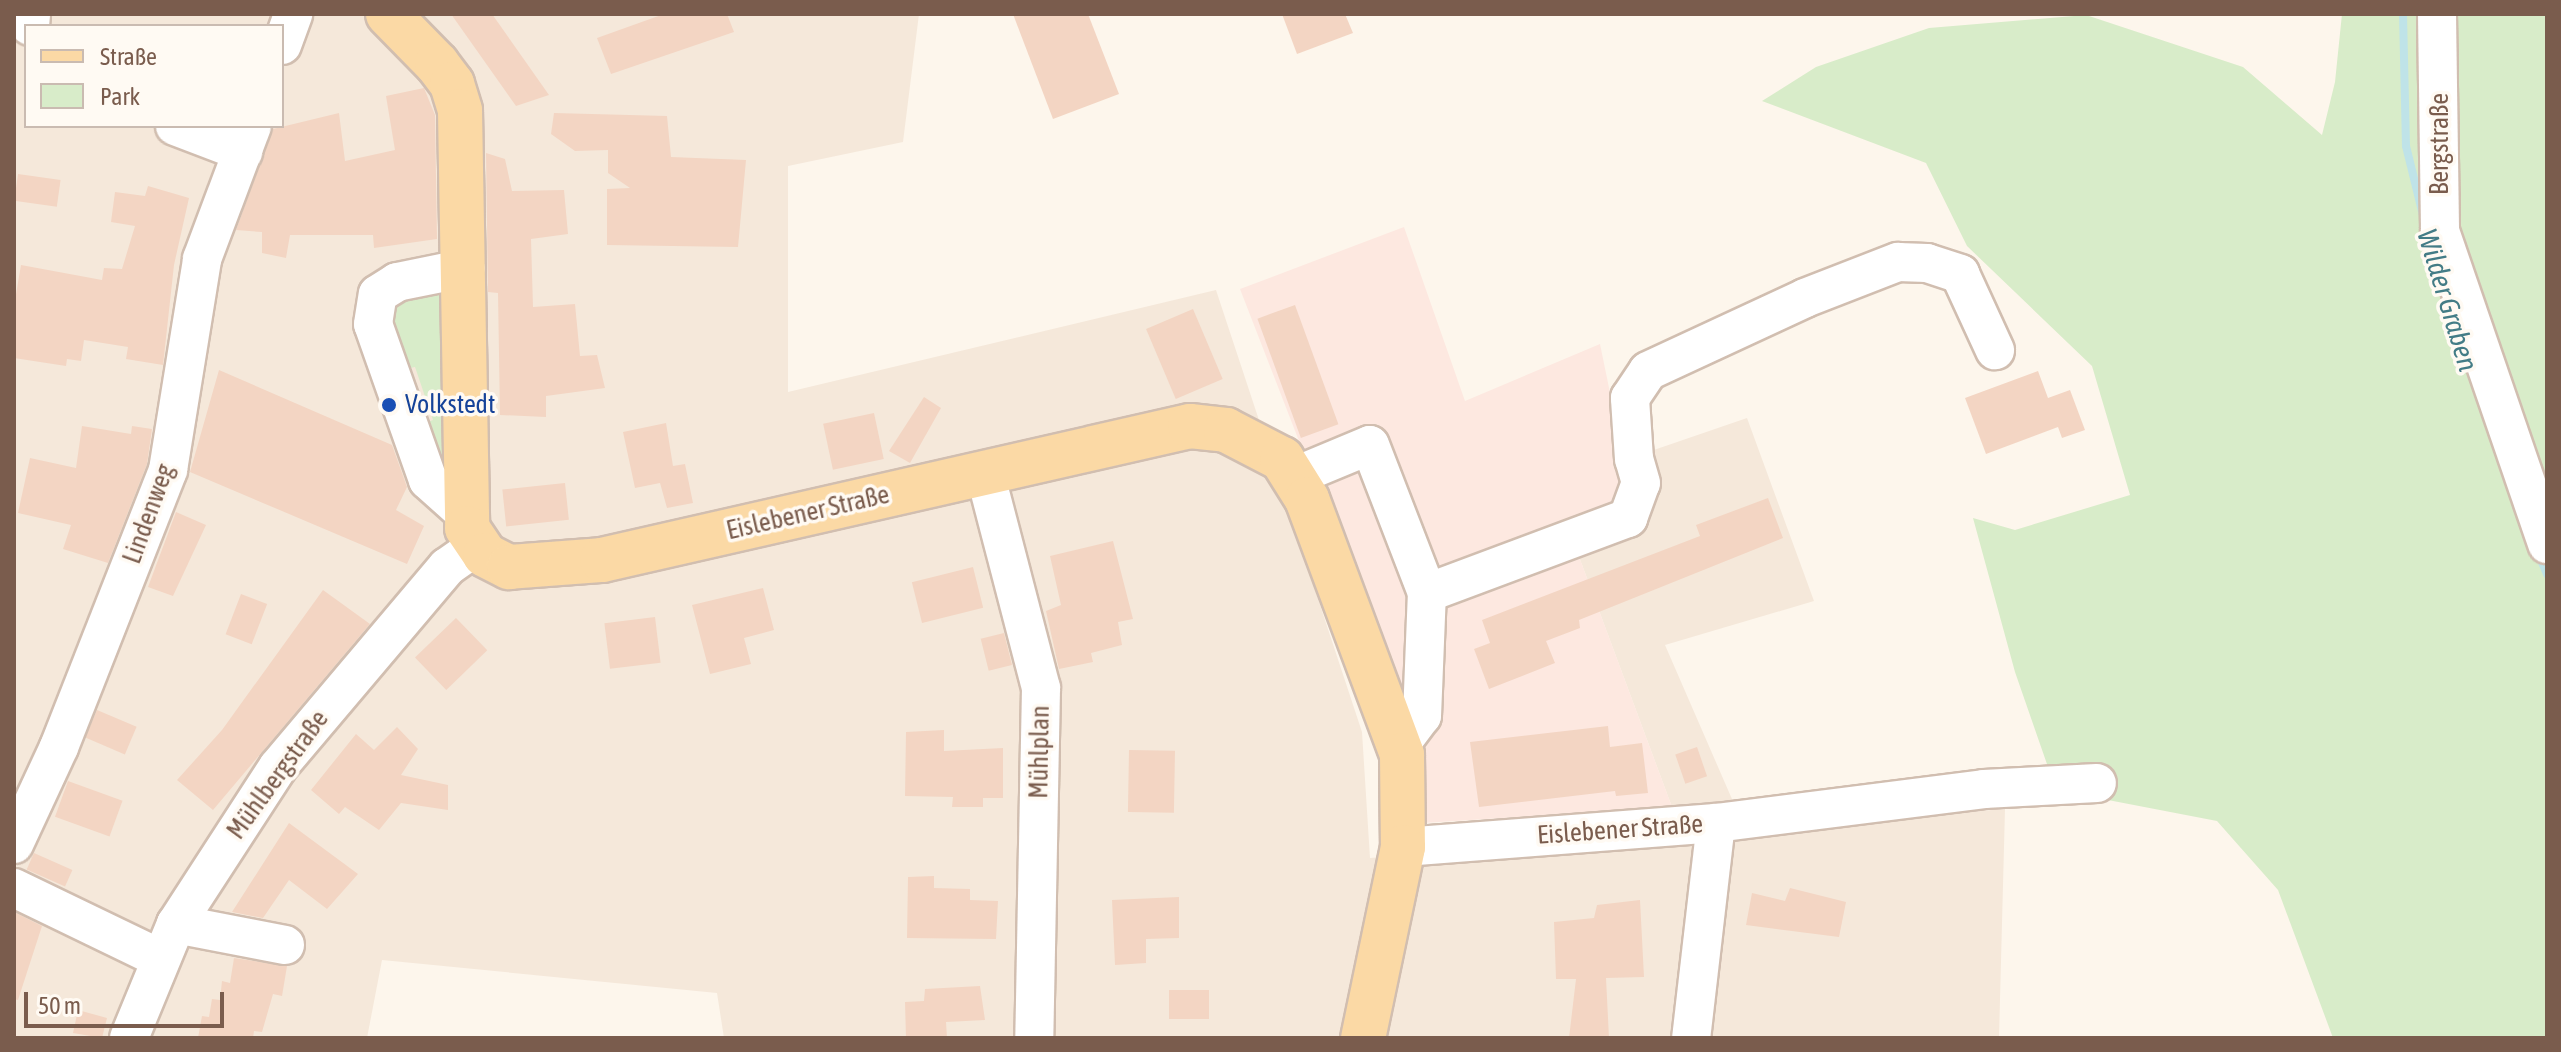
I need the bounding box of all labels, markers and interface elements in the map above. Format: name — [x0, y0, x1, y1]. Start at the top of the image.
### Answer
legend — [24, 24, 284, 128]
text: Straße — [100, 43, 157, 70]
text: Park — [100, 83, 140, 110]
street label: Bergstraße — [2424, 93, 2456, 195]
water label: Wilder Graben — [2410, 225, 2486, 375]
place label: Volkstedt — [405, 389, 495, 421]
marker: Volkstedt — [380, 396, 398, 414]
street label: Lindenweg — [117, 460, 181, 568]
street label: Eislebener Straße — [724, 479, 892, 547]
street label: Mühlbergstraße — [221, 705, 335, 845]
street label: Mühlplan — [1024, 705, 1056, 799]
street label: Eislebener Straße — [1536, 809, 1704, 851]
scale bar — [28, 976, 228, 1026]
text: 50 m — [38, 992, 81, 1019]

